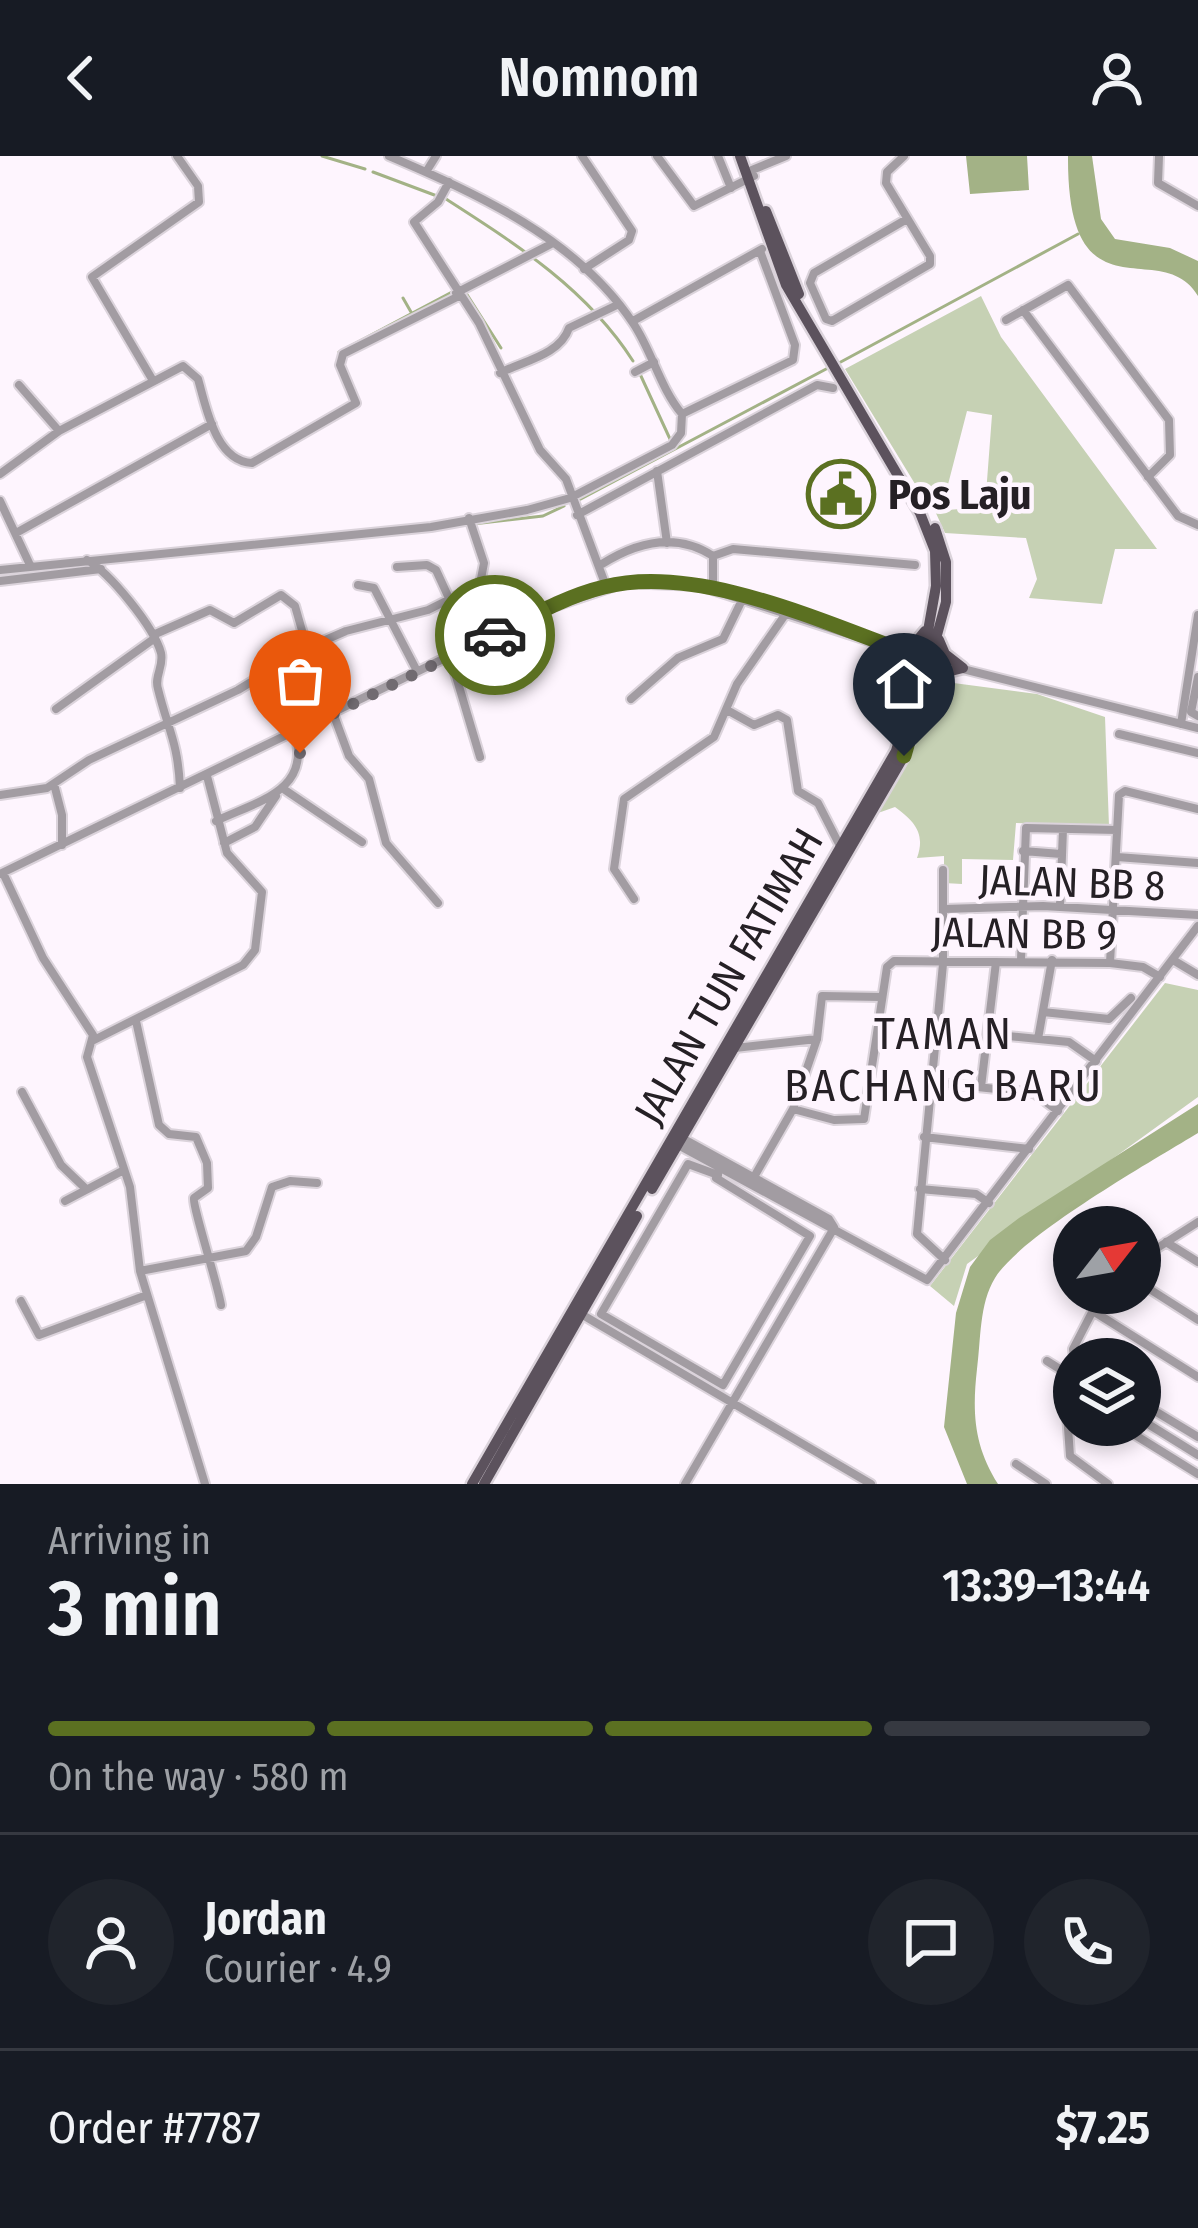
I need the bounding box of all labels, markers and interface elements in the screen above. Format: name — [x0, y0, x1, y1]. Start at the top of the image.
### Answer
icon: back — [48, 45, 114, 111]
icon: person — [1084, 45, 1150, 111]
text: Nomnom — [499, 46, 700, 110]
public building icon: Pos Laju — [806, 459, 876, 529]
place label: Pos Laju — [888, 470, 1032, 520]
courier — [435, 575, 555, 695]
icon: car — [462, 602, 528, 668]
pin — [249, 630, 351, 753]
pin — [853, 633, 955, 756]
icon: bag — [267, 648, 333, 714]
icon: home — [871, 651, 937, 717]
street label: JALAN TUN FATIMAH — [624, 820, 834, 1133]
street label: JALAN BB 8 — [978, 855, 1166, 911]
street label: JALAN BB 9 — [931, 907, 1117, 961]
district label: TAMAN BACHANG BARU — [784, 1007, 1104, 1113]
north arrow — [1053, 1206, 1161, 1314]
map controls — [1053, 1206, 1161, 1446]
button: layers — [1053, 1338, 1161, 1446]
text: Arriving in — [48, 1518, 211, 1564]
text: 13:39–13:44 — [942, 1559, 1150, 1613]
text: 3 min — [48, 1562, 222, 1656]
text: On the way · 580 m — [48, 1754, 348, 1800]
button: person — [48, 1879, 174, 2005]
button: chat — [868, 1879, 994, 2005]
button: phone — [1024, 1879, 1150, 2005]
text: Jordan — [204, 1892, 327, 1946]
text: Courier · 4.9 — [204, 1946, 392, 1992]
text: Order #7787 — [48, 2101, 261, 2155]
text: $7.25 — [1056, 2101, 1150, 2155]

